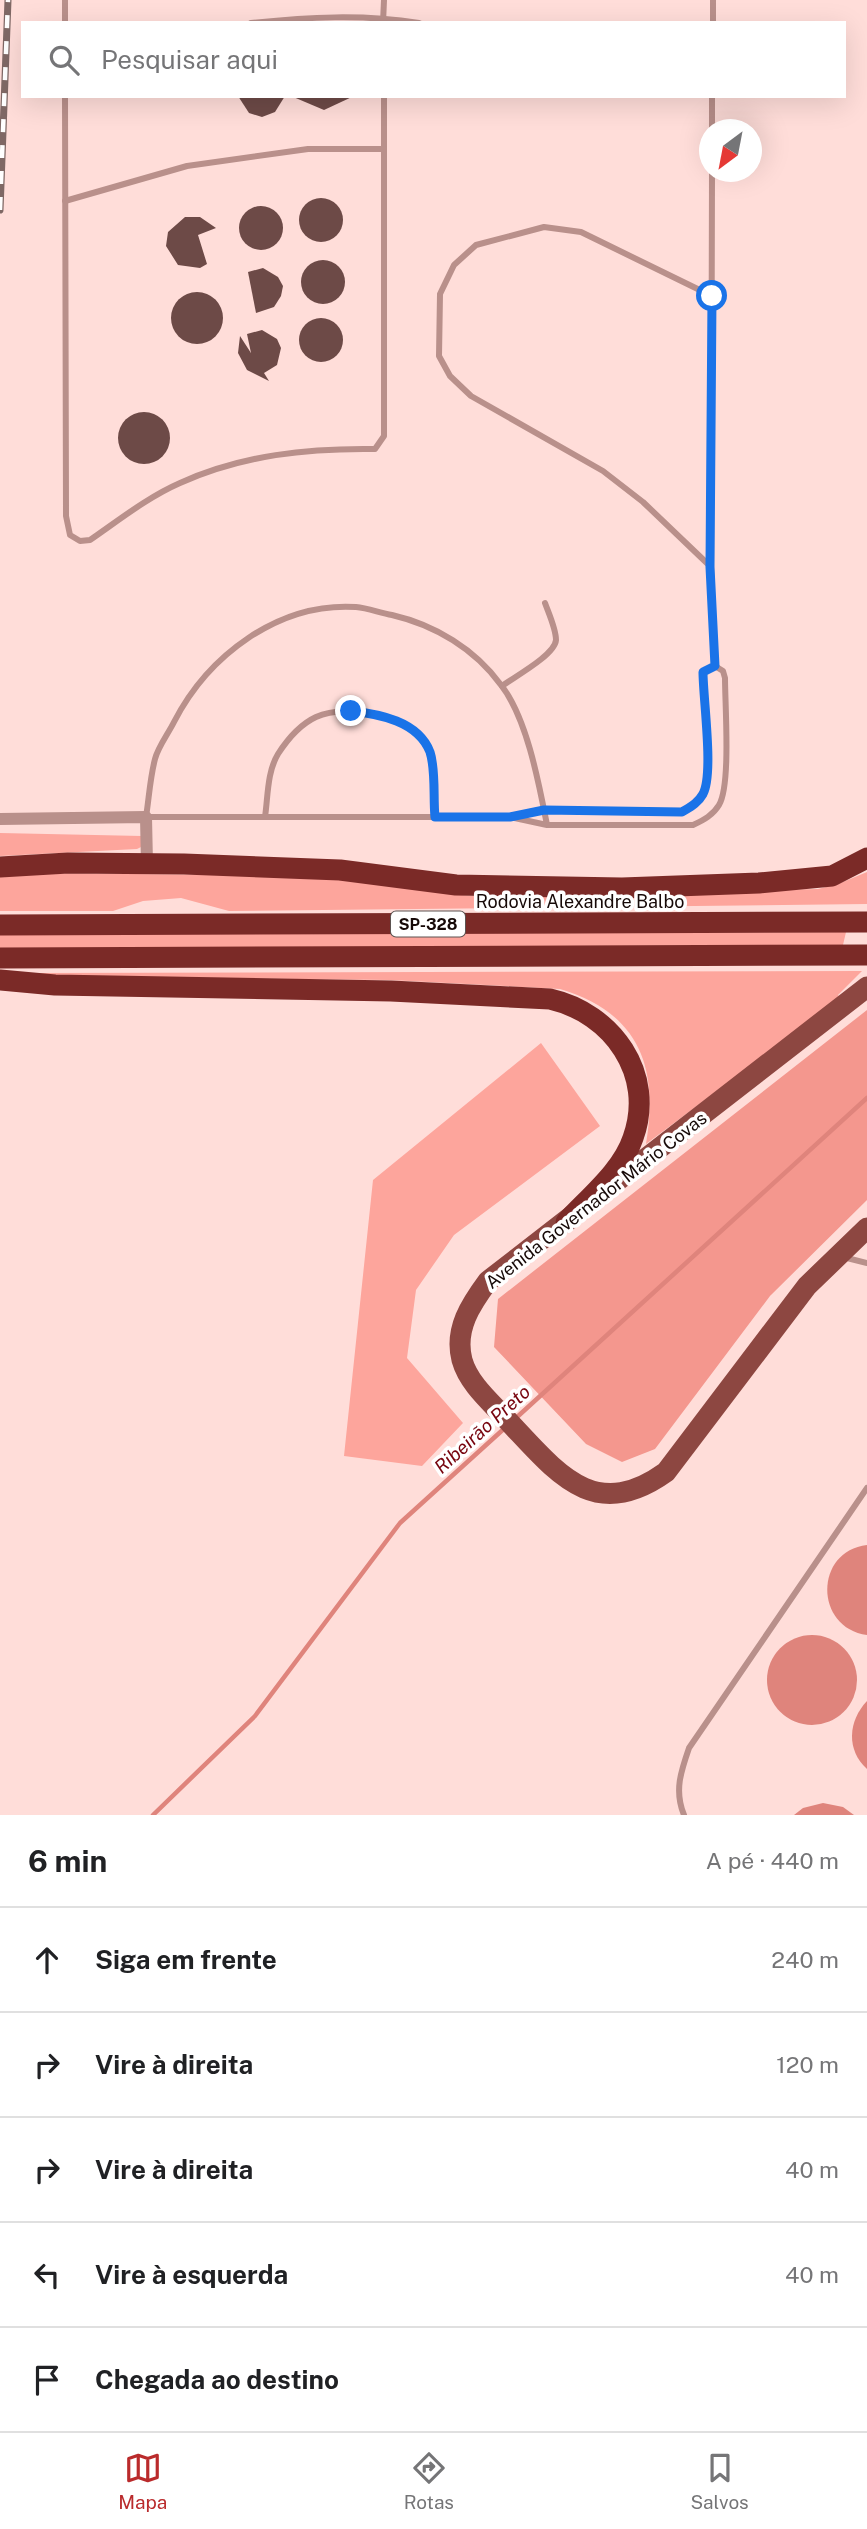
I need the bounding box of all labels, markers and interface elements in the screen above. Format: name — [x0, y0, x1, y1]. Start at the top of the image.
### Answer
search box — [21, 21, 846, 98]
icon: search — [45, 41, 83, 79]
text: Pesquisar aqui — [101, 44, 278, 75]
north arrow — [699, 119, 762, 182]
route start — [696, 280, 727, 311]
route end — [335, 695, 366, 726]
street label: Rodovia Alexandre Balbo — [476, 891, 684, 912]
road number: SP-328 — [391, 912, 465, 936]
street label: Avenida Governador Mário Covas — [481, 1107, 711, 1293]
water label: Ribeirão Preto — [430, 1380, 534, 1478]
text: 6 min — [28, 1843, 107, 1879]
text: A pé · 440 m — [706, 1847, 839, 1874]
icon: ahead — [28, 1941, 66, 1979]
text: Siga em frente — [95, 1944, 277, 1975]
text: 240 m — [771, 1946, 839, 1973]
icon: right — [28, 2046, 66, 2084]
text: Vire à direita — [95, 2049, 253, 2080]
text: 120 m — [776, 2051, 839, 2078]
icon: right — [28, 2151, 66, 2189]
text: Vire à direita — [95, 2154, 253, 2185]
text: 40 m — [785, 2156, 839, 2183]
icon: left — [28, 2256, 66, 2294]
text: Vire à esquerda — [95, 2259, 288, 2290]
text: 40 m — [785, 2261, 839, 2288]
icon: arrive — [28, 2361, 66, 2399]
text: Chegada ao destino — [95, 2364, 339, 2395]
tab: Mapa — [118, 2449, 167, 2513]
tab: Rotas — [404, 2449, 454, 2513]
tab: Salvos — [690, 2449, 749, 2513]

